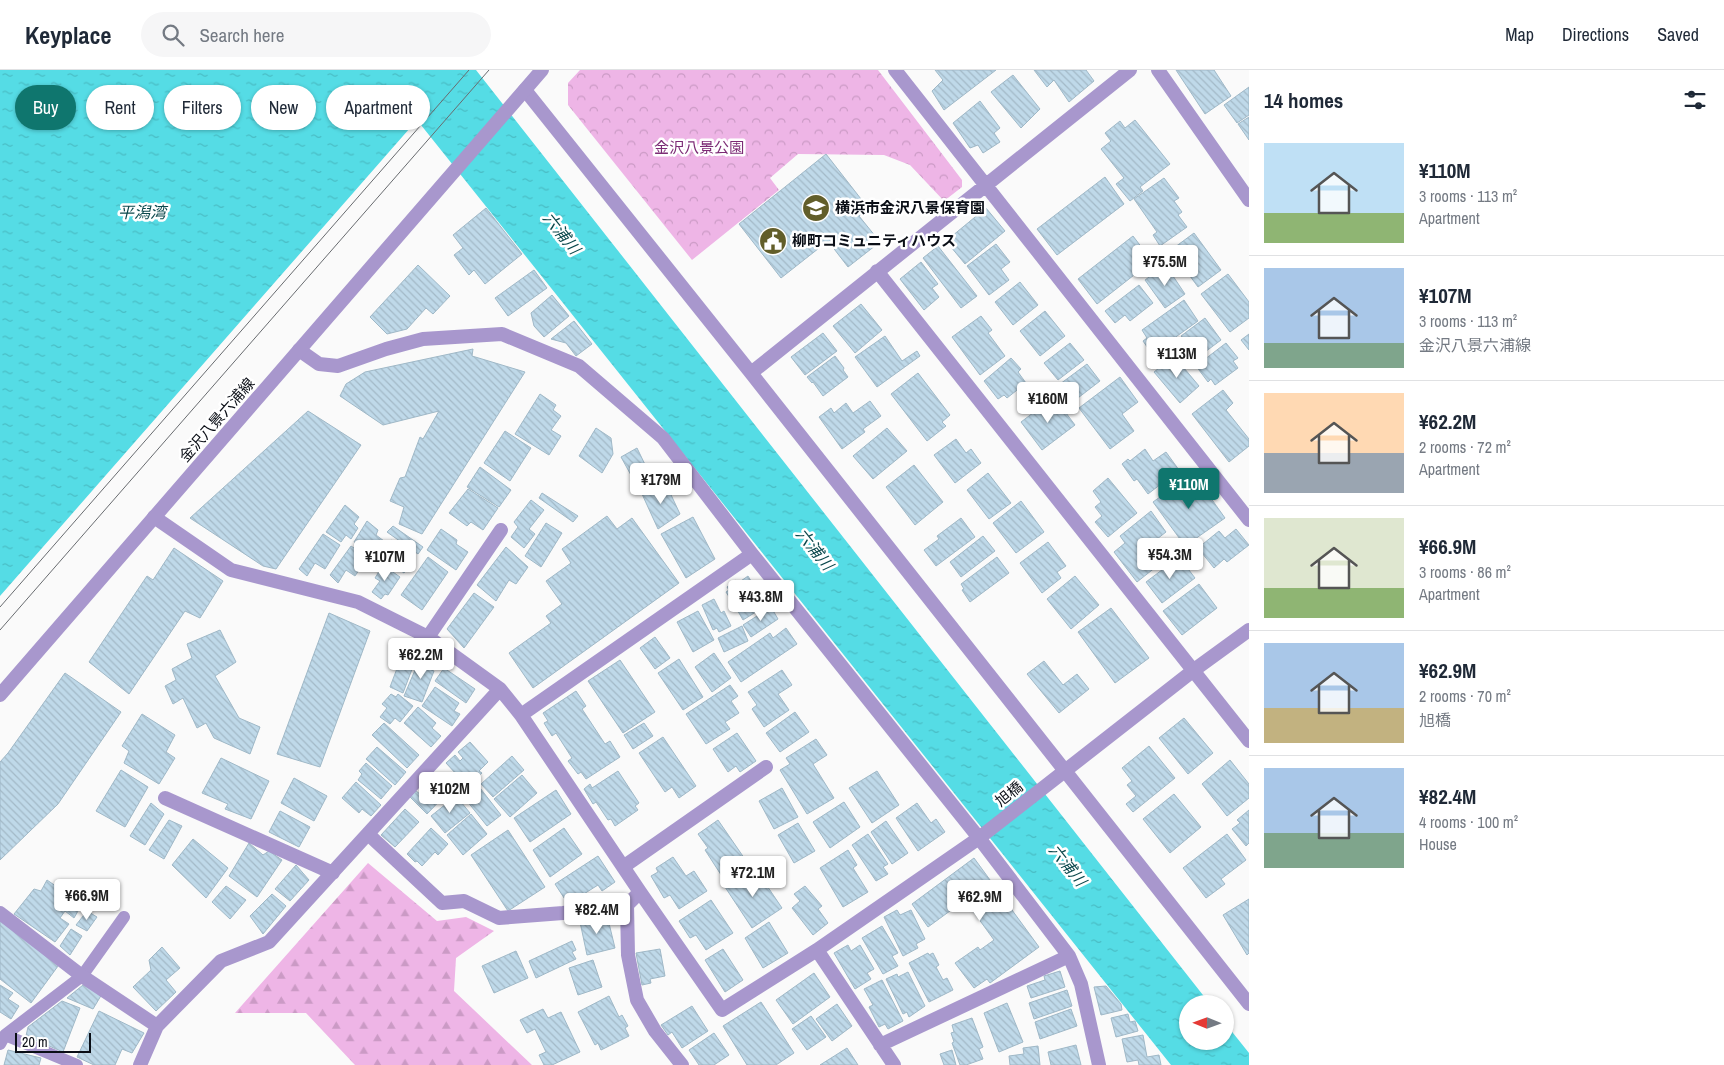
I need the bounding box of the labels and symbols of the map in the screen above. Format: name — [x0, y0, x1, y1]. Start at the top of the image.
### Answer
park label: 金沢八景公園 — [654, 137, 744, 158]
school or university icon: 横浜市金沢八景保育園 — [801, 193, 831, 223]
place label: 横浜市金沢八景保育園 — [835, 197, 985, 218]
water label: 平潟湾 — [118, 201, 169, 223]
water label: 六浦川 — [538, 207, 587, 260]
public building icon: 柳町コミュニティハウス — [758, 226, 788, 256]
place label: 柳町コミュニティハウス — [792, 230, 956, 251]
pin: ¥75.5M — [1124, 244, 1206, 287]
pin: ¥113M — [1142, 336, 1212, 379]
street label: 金沢八景六浦線 — [174, 373, 259, 466]
pin: ¥160M — [1013, 382, 1083, 424]
pin: ¥179M — [626, 462, 696, 505]
pin: ¥110M — [1154, 468, 1224, 510]
water label: 六浦川 — [791, 523, 840, 576]
pin: ¥54.3M — [1129, 538, 1211, 580]
pin: ¥107M — [350, 540, 420, 582]
pin: ¥43.8M — [720, 580, 802, 622]
pin: ¥62.2M — [380, 638, 462, 680]
pin: ¥102M — [415, 772, 485, 814]
street label: 旭橋 — [990, 776, 1027, 811]
water label: 六浦川 — [1044, 839, 1093, 892]
pin: ¥72.1M — [712, 856, 794, 898]
pin: ¥66.9M — [46, 878, 128, 921]
pin: ¥62.9M — [939, 880, 1021, 922]
pin: ¥82.4M — [556, 892, 638, 935]
north arrow — [1179, 995, 1234, 1050]
scale bar — [15, 1030, 91, 1053]

